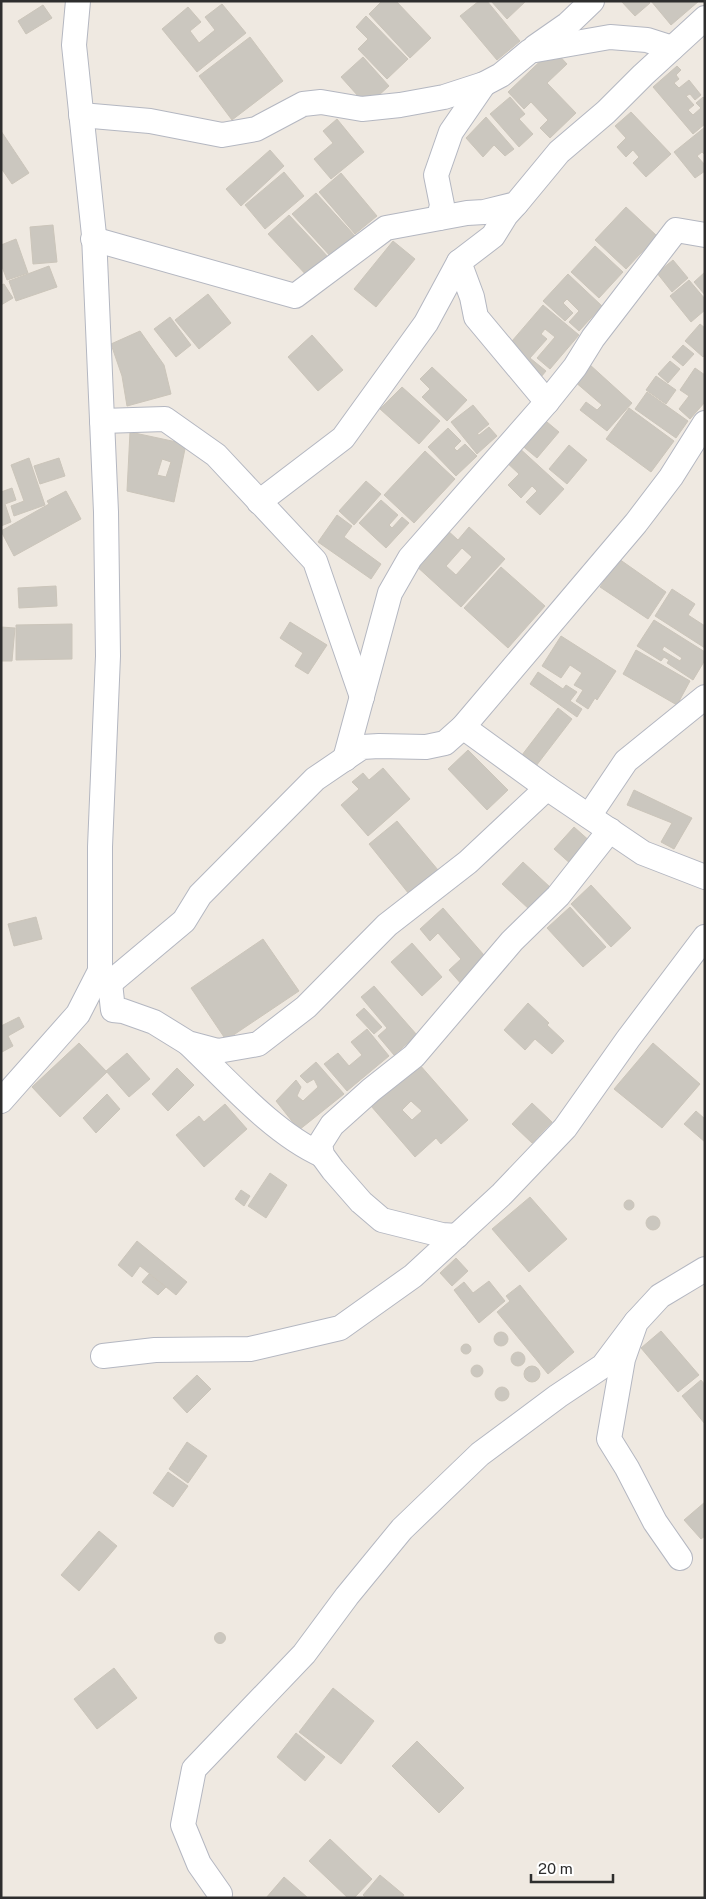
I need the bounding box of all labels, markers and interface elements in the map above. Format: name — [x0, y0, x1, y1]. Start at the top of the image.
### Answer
scale bar — [531, 1852, 614, 1884]
text: 20 m — [538, 1860, 573, 1877]

